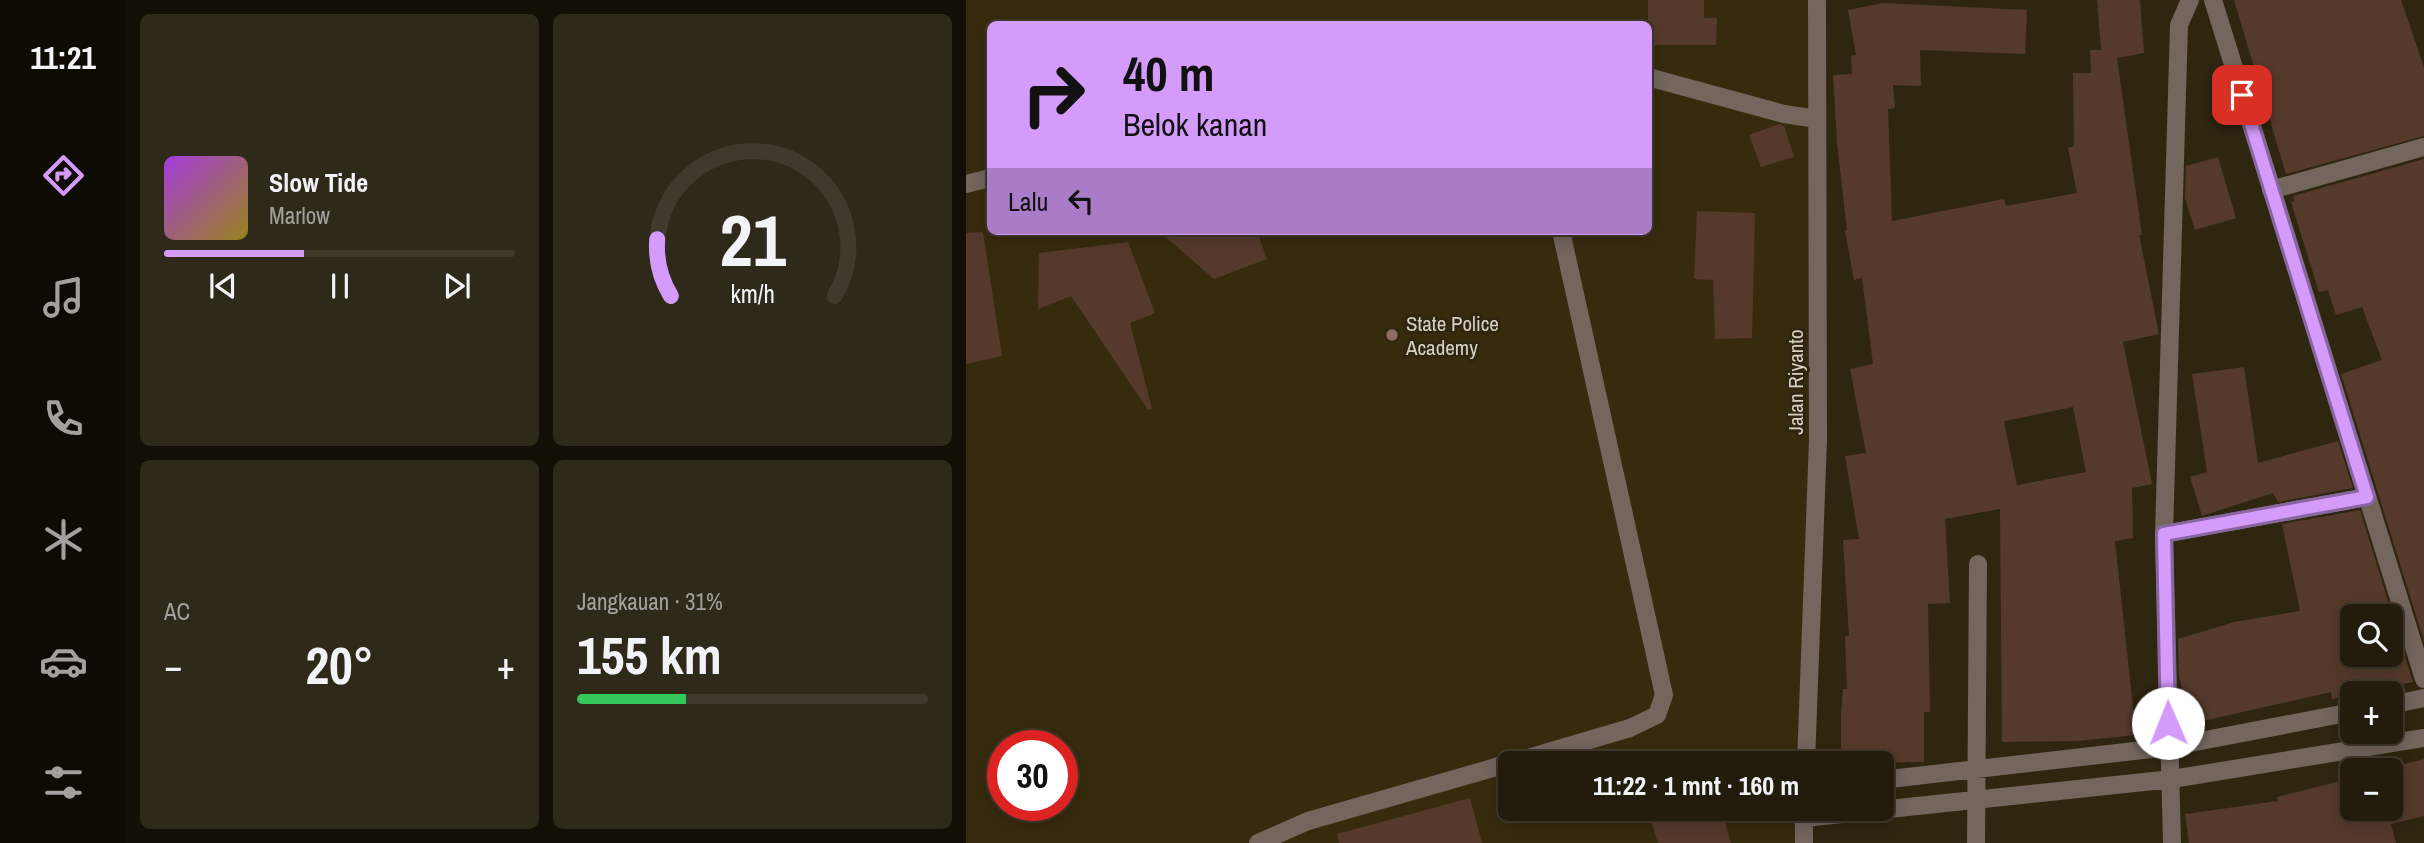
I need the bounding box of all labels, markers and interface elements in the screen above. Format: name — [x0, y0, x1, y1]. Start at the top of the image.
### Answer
text: 11:21 — [30, 36, 96, 79]
text: 40 m — [1123, 40, 1215, 106]
icon: right — [1008, 49, 1099, 140]
pin — [2212, 65, 2272, 125]
icon: arrive — [2223, 76, 2261, 114]
text: Belok kanan — [1123, 103, 1267, 146]
icon: directions — [39, 151, 88, 200]
text: Slow Tide — [269, 165, 368, 200]
icon: left — [1062, 182, 1100, 220]
text: Lalu — [1008, 184, 1048, 219]
text: 21 — [719, 192, 786, 290]
text: Marlow — [269, 200, 330, 231]
icon: previous — [204, 267, 242, 305]
icon: pause — [321, 267, 359, 305]
icon: next — [438, 267, 476, 305]
icon: music — [39, 273, 88, 322]
text: km/h — [730, 277, 775, 311]
place label: State Police Academy — [1405, 309, 1499, 362]
marker: State Police Academy — [1384, 327, 1400, 343]
street label: Jalan Riyanto — [1781, 329, 1810, 435]
icon: phone — [39, 394, 88, 443]
icon: climate — [39, 515, 88, 564]
text: Jangkauan · 31% — [577, 586, 723, 617]
text: AC — [164, 596, 190, 627]
map controls — [2340, 604, 2403, 821]
button: search — [2340, 604, 2403, 667]
text: 155 km — [577, 620, 722, 690]
text: 20° — [305, 630, 374, 700]
icon: car — [39, 637, 88, 686]
text: − — [164, 640, 182, 691]
text: + — [497, 640, 515, 691]
button: + — [2340, 681, 2403, 744]
position arrow — [2131, 686, 2205, 760]
speed limit sign: 30 — [987, 730, 1078, 821]
icon: filters — [39, 758, 88, 807]
button: − — [2340, 758, 2403, 821]
text: 11:22 · 1 mnt · 160 m — [1593, 768, 1799, 803]

